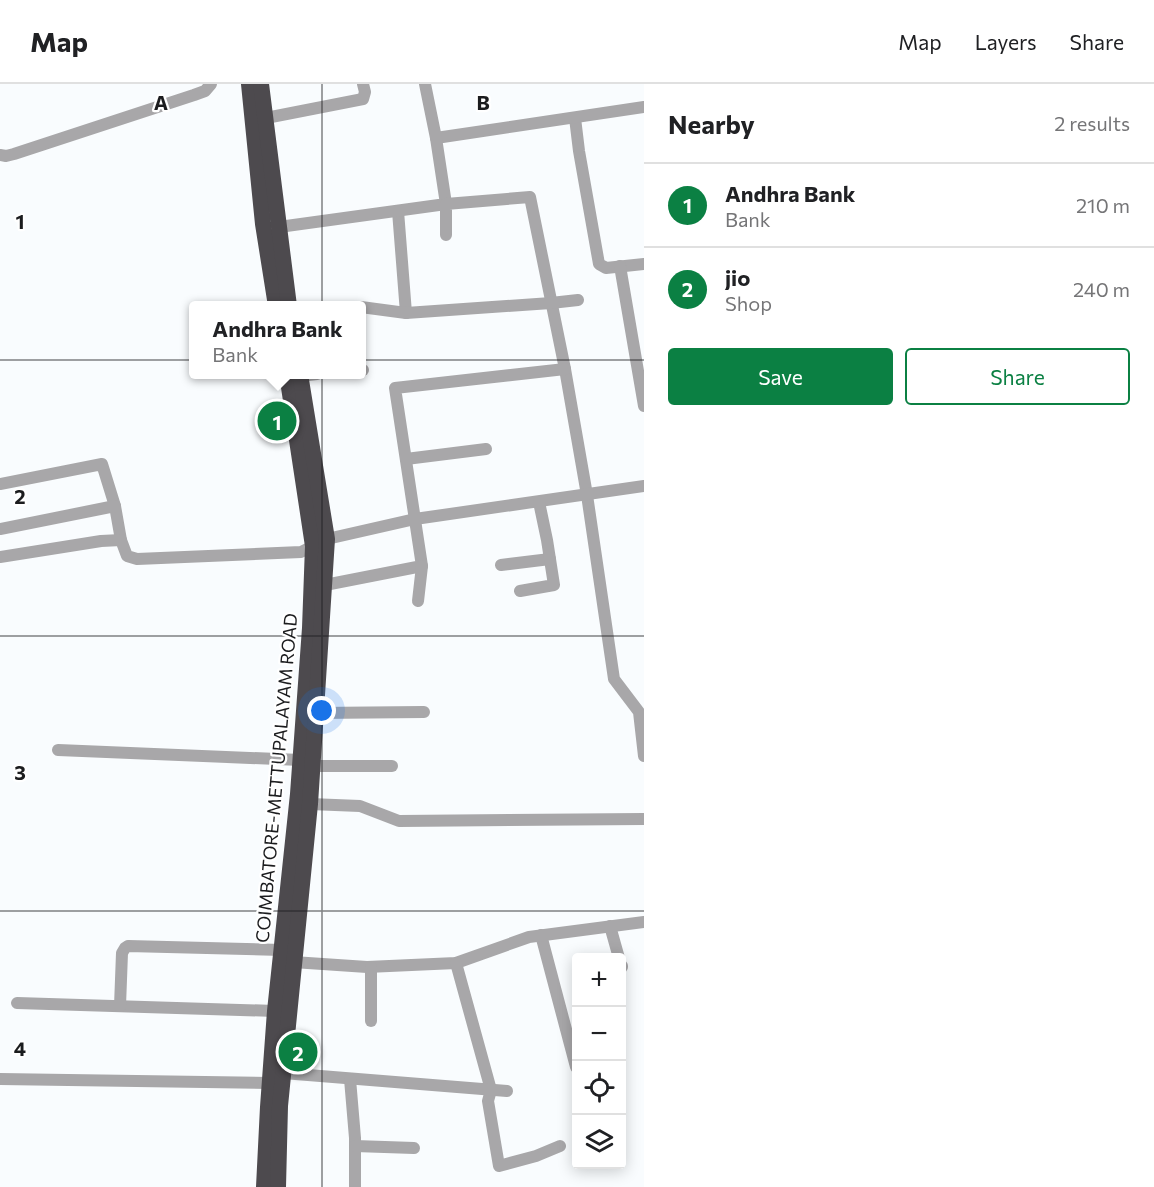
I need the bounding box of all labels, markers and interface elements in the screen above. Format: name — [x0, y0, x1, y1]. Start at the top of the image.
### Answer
text: Map — [30, 24, 88, 58]
text: Map — [898, 29, 942, 54]
text: Layers — [975, 29, 1037, 54]
text: Share — [1070, 29, 1124, 54]
text: A — [154, 90, 168, 114]
text: B — [476, 90, 490, 114]
text: Nearby — [668, 108, 755, 139]
text: 2 results — [1054, 111, 1130, 135]
text: Andhra Bank — [725, 180, 855, 207]
text: 1 — [683, 193, 692, 217]
text: 210 m — [1076, 193, 1130, 217]
text: Bank — [725, 207, 771, 231]
text: 1 — [15, 209, 25, 233]
text: jio — [725, 264, 750, 291]
text: 2 — [682, 277, 693, 301]
text: 240 m — [1073, 277, 1130, 301]
text: Shop — [725, 291, 772, 315]
popup — [189, 301, 366, 379]
text: Andhra Bank — [212, 315, 343, 342]
text: Bank — [212, 342, 258, 366]
button: Save — [668, 348, 893, 405]
button: Share — [905, 348, 1130, 405]
pin: 1 — [258, 398, 296, 444]
text: 2 — [14, 484, 26, 508]
street label: COIMBATORE-METTUPALAYAM ROAD — [251, 612, 301, 944]
your location — [307, 696, 336, 725]
text: 3 — [14, 760, 26, 784]
map controls — [572, 953, 626, 1169]
button: + — [572, 953, 626, 1007]
button: − — [572, 1007, 626, 1061]
pin: 2 — [278, 1030, 318, 1074]
text: 4 — [14, 1036, 26, 1060]
button: locate — [572, 1061, 626, 1115]
button: layers — [572, 1115, 626, 1169]

